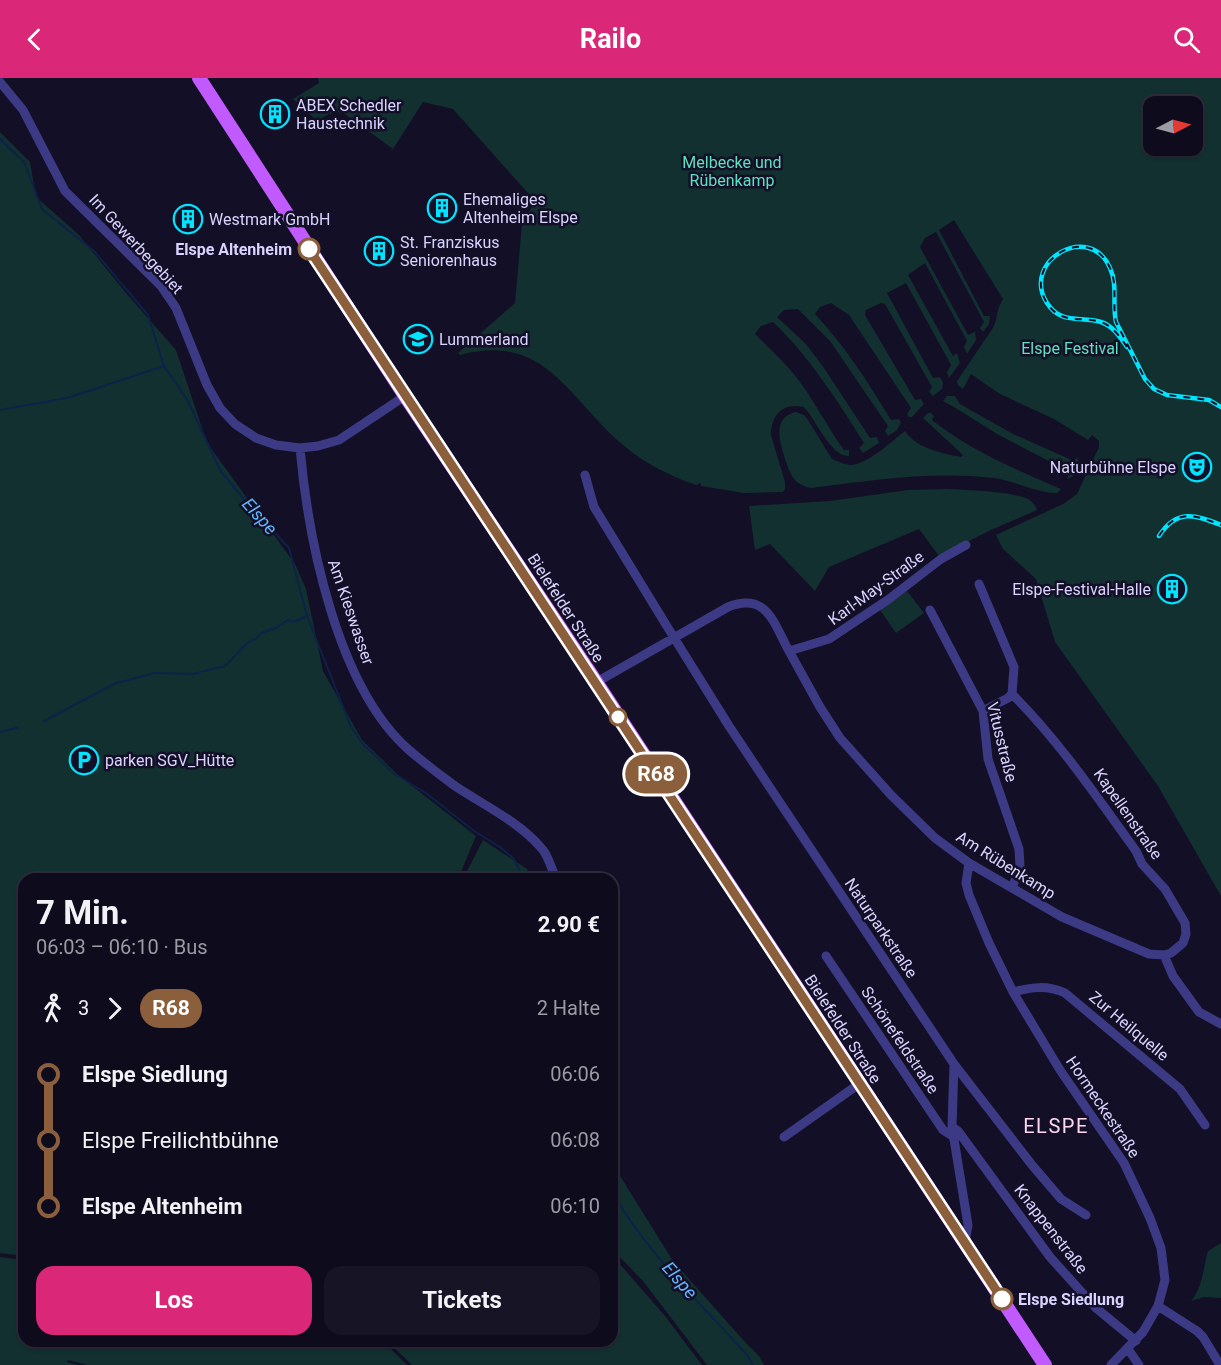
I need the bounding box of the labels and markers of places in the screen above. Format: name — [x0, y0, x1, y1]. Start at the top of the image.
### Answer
place label: ABEX Schedler Haustechnik — [296, 96, 402, 133]
building icon: ABEX Schedler Haustechnik — [259, 98, 291, 130]
place label: Ehemaliges Altenheim Elspe — [463, 190, 578, 227]
building icon: Ehemaliges Altenheim Elspe — [426, 192, 458, 224]
building icon: Westmark GmbH — [172, 203, 204, 235]
place label: Westmark GmbH — [209, 210, 331, 229]
place label: St. Franziskus Seniorenhaus — [400, 233, 499, 270]
building icon: St. Franziskus Seniorenhaus — [363, 235, 395, 267]
marker: Elspe Altenheim — [298, 238, 320, 260]
place label: Elspe Altenheim — [175, 240, 292, 259]
school or university icon: Lummerland — [402, 323, 434, 355]
place label: Lummerland — [439, 330, 529, 349]
theatre icon: Naturbühne Elspe — [1181, 451, 1213, 483]
place label: Naturbühne Elspe — [1050, 458, 1176, 477]
building icon: Elspe-Festival-Halle — [1156, 573, 1188, 605]
place label: Elspe-Festival-Halle — [1012, 580, 1151, 599]
unlabelled marker — [609, 708, 627, 726]
parking icon: parken SGV_Hütte — [68, 744, 100, 776]
place label: parken SGV_Hütte — [105, 751, 234, 770]
marker: Elspe Siedlung — [991, 1288, 1013, 1310]
place label: Elspe Siedlung — [1018, 1290, 1124, 1309]

